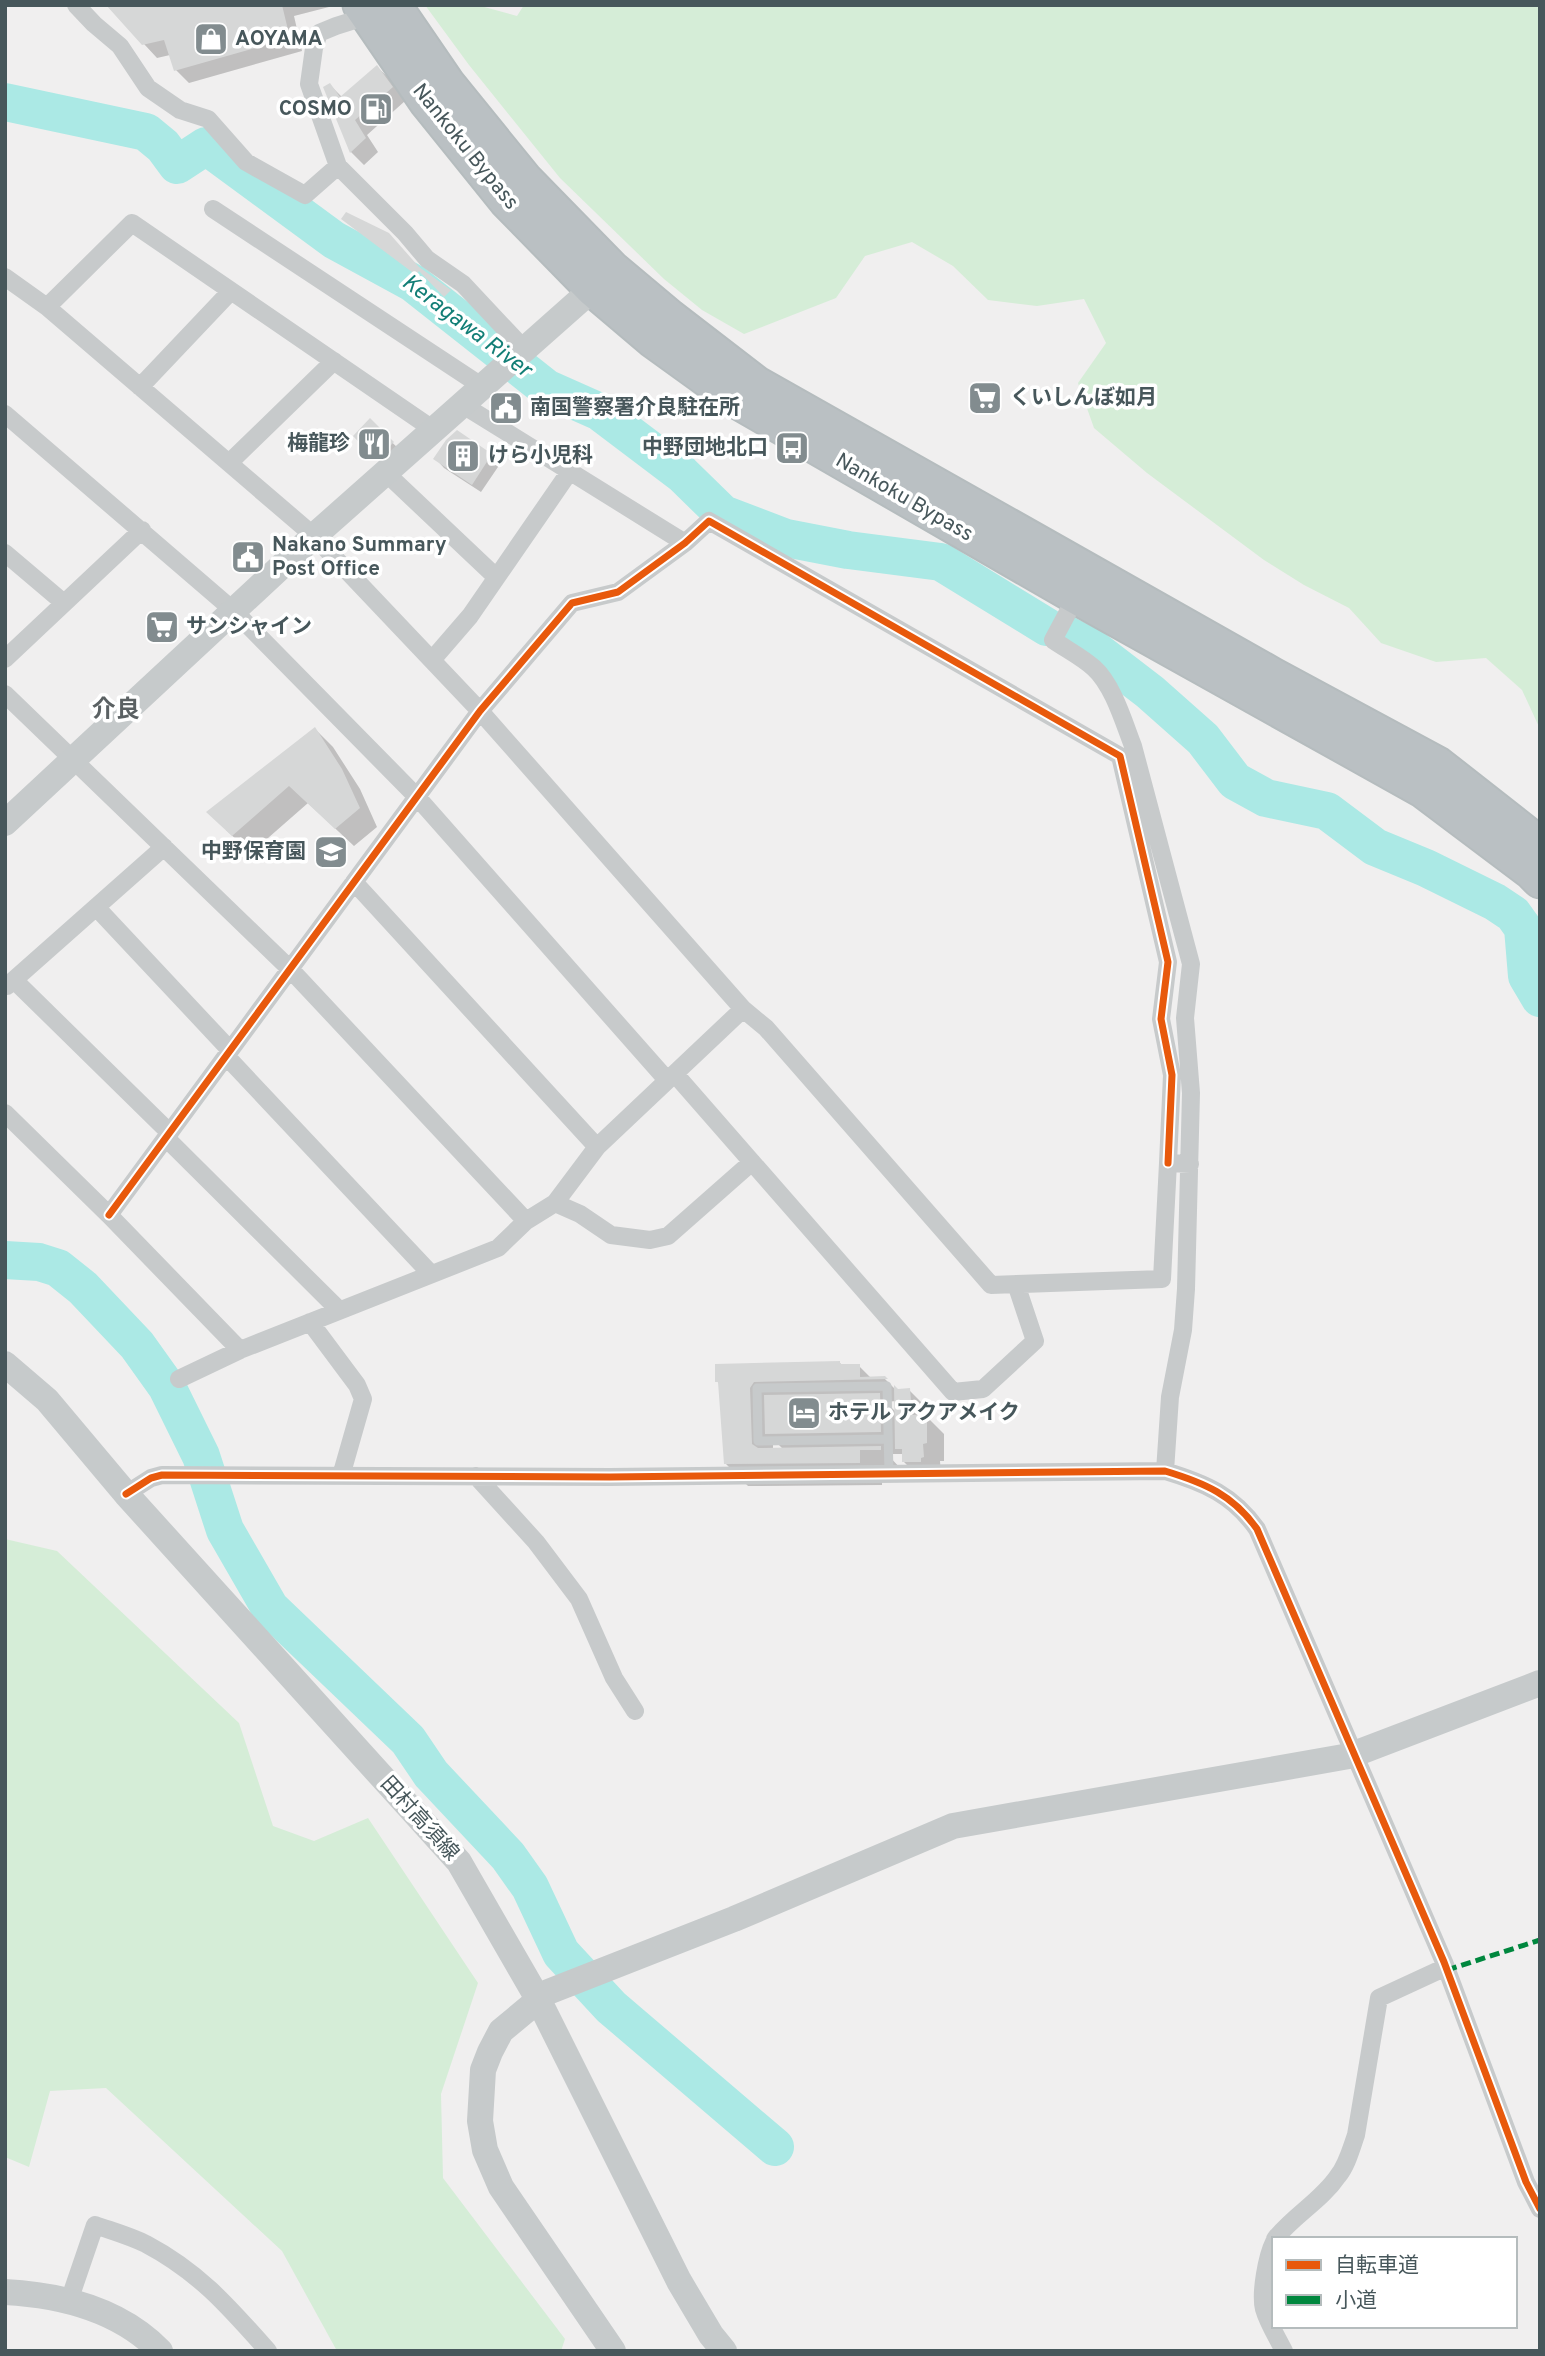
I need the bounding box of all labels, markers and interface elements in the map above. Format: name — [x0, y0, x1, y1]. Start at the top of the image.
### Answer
shop icon: AOYAMA — [192, 20, 230, 58]
place label: AOYAMA — [235, 26, 323, 53]
street label: Nankoku Bypass — [406, 78, 524, 216]
fuel station icon: COSMO — [357, 90, 395, 128]
place label: COSMO — [279, 96, 352, 123]
water label: Keragawa River — [395, 269, 538, 387]
supermarket icon: くいしんぼ如月 — [966, 379, 1004, 417]
place label: くいしんぼ如月 — [1010, 385, 1157, 412]
public building icon: 南国警察署介良駐在所 — [487, 389, 525, 427]
place label: 南国警察署介良駐在所 — [530, 395, 740, 422]
restaurant icon: 梅龍珍 — [355, 425, 393, 463]
bus stop icon: 中野団地北口 — [773, 429, 811, 467]
place label: 梅龍珍 — [287, 431, 350, 458]
place label: 中野団地北口 — [642, 435, 768, 462]
building icon: けら小児科 — [444, 437, 482, 475]
place label: けら小児科 — [488, 443, 593, 470]
street label: Nankoku Bypass — [830, 448, 978, 548]
place label: Nakano Summary Post Office — [272, 532, 447, 583]
public building icon: Nakano Summary Post Office — [229, 538, 267, 576]
supermarket icon: サンシャイン — [143, 608, 181, 646]
place label: サンシャイン — [186, 614, 312, 641]
district label: 介良 — [92, 696, 140, 726]
school or university icon: 中野保育園 — [312, 833, 350, 871]
place label: 中野保育園 — [201, 839, 306, 866]
hotel icon: ホテル アクアメイク — [785, 1394, 823, 1432]
place label: ホテル アクアメイク — [828, 1400, 1020, 1427]
street label: 田村高須線 — [374, 1771, 464, 1867]
legend — [1272, 2237, 1517, 2328]
text: 自転車道 — [1335, 2253, 1419, 2280]
text: 小道 — [1335, 2288, 1377, 2315]

